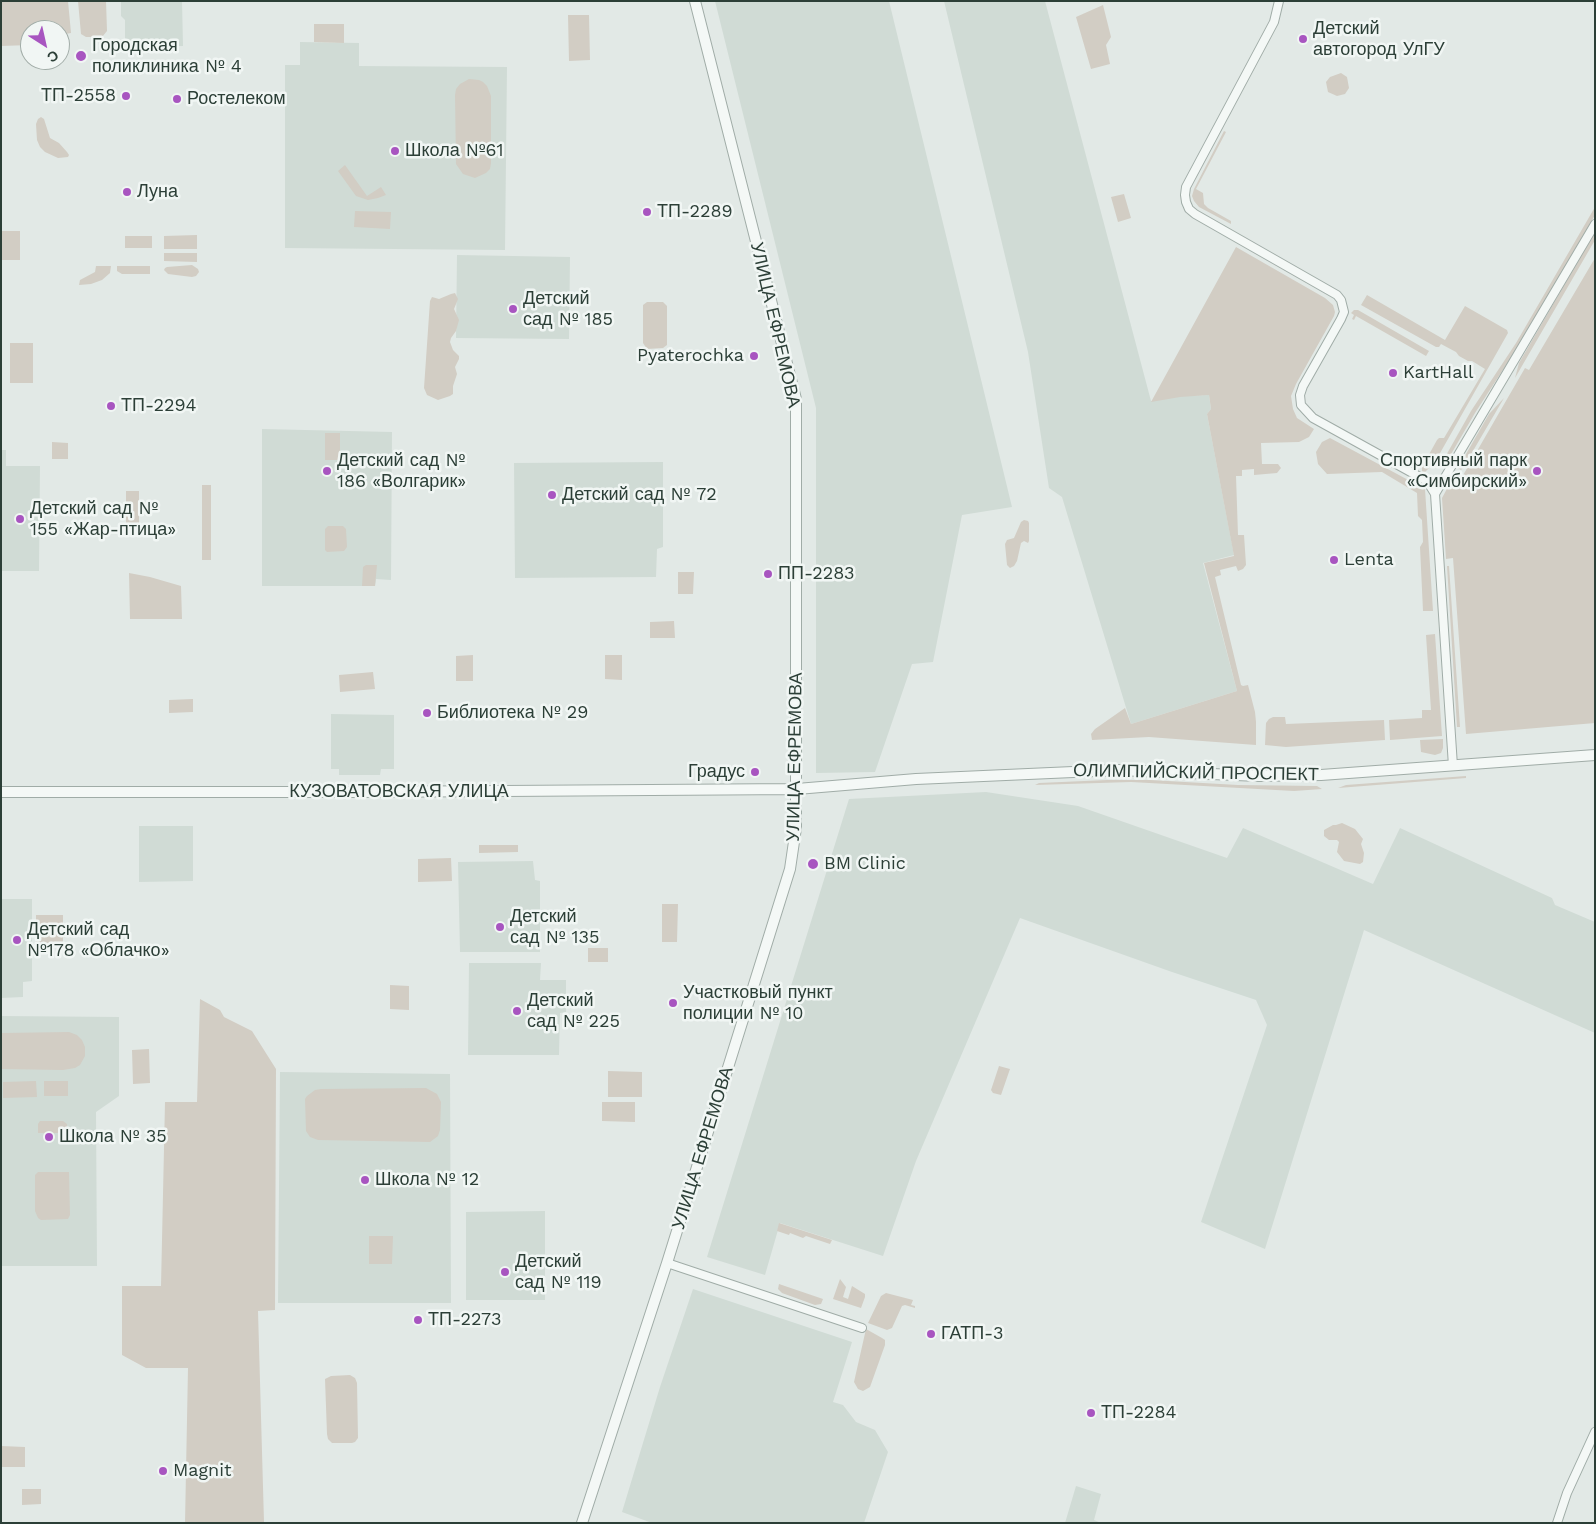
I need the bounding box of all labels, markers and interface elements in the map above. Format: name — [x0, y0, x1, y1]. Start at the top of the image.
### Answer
place label: Детский автогород УлГУ — [1313, 18, 1445, 60]
north arrow — [20, 20, 70, 70]
marker: Детский автогород УлГУ — [1297, 33, 1309, 45]
place label: Городская поликлиника № 4 — [92, 35, 242, 78]
text: С — [44, 47, 62, 66]
marker: Городская поликлиника № 4 — [74, 49, 88, 63]
place label: ТП-2558 — [41, 85, 116, 107]
place label: Ростелеком — [187, 88, 286, 110]
marker: ТП-2558 — [120, 90, 132, 102]
marker: Ростелеком — [171, 93, 183, 105]
place label: Школа №61 — [405, 140, 503, 162]
marker: Школа №61 — [389, 145, 401, 157]
place label: Луна — [137, 181, 178, 203]
marker: Луна — [121, 186, 133, 198]
place label: ТП-2289 — [657, 201, 733, 223]
marker: ТП-2289 — [641, 206, 653, 218]
street label: УЛИЦА ЕФРЕМОВА — [745, 240, 805, 410]
place label: Детский сад № 185 — [523, 288, 613, 330]
marker: Детский сад № 185 — [507, 303, 519, 315]
place label: Pyaterochka — [637, 345, 744, 367]
marker: Pyaterochka — [748, 350, 760, 362]
place label: KartHall — [1403, 362, 1473, 384]
marker: KartHall — [1387, 367, 1399, 379]
place label: ТП-2294 — [121, 395, 196, 417]
marker: ТП-2294 — [105, 400, 117, 412]
place label: Детский сад № 186 «Волгарик» — [337, 450, 466, 492]
place label: Спортивный парк «Симбирский» — [1380, 450, 1527, 492]
marker: Детский сад № 186 «Волгарик» — [321, 465, 333, 477]
marker: Спортивный парк «Симбирский» — [1531, 465, 1543, 477]
place label: Детский сад № 72 — [562, 484, 717, 506]
marker: Детский сад № 72 — [546, 489, 558, 501]
place label: Детский сад № 155 «Жар-птица» — [30, 498, 176, 540]
marker: Детский сад № 155 «Жар-птица» — [14, 513, 26, 525]
place label: Lenta — [1344, 549, 1394, 571]
marker: Lenta — [1328, 554, 1340, 566]
place label: ПП-2283 — [778, 563, 855, 585]
marker: ПП-2283 — [762, 568, 774, 580]
street label: УЛИЦА ЕФРЕМОВА — [783, 672, 807, 842]
place label: Библиотека № 29 — [437, 702, 588, 724]
marker: Библиотека № 29 — [421, 707, 433, 719]
street label: ОЛИМПИЙСКИЙ ПРОСПЕКТ — [1073, 760, 1319, 786]
place label: Градус — [688, 761, 745, 783]
marker: Градус — [749, 766, 761, 778]
street label: КУЗОВАТОВСКАЯ УЛИЦА — [289, 781, 509, 803]
place label: BM Clinic — [824, 853, 906, 875]
marker: BM Clinic — [806, 857, 820, 871]
place label: Детский сад № 135 — [510, 906, 599, 949]
place label: Детский сад №178 «Облачко» — [27, 919, 170, 962]
marker: Детский сад № 135 — [494, 921, 506, 933]
marker: Детский сад №178 «Облачко» — [11, 934, 23, 946]
place label: Участковый пункт полиции № 10 — [683, 982, 833, 1024]
place label: Детский сад № 225 — [527, 990, 620, 1032]
marker: Участковый пункт полиции № 10 — [667, 997, 679, 1009]
marker: Детский сад № 225 — [511, 1005, 523, 1017]
street label: УЛИЦА ЕФРЕМОВА — [668, 1064, 738, 1232]
place label: Школа № 35 — [59, 1126, 167, 1148]
marker: Школа № 35 — [43, 1131, 55, 1143]
place label: Школа № 12 — [375, 1169, 479, 1191]
marker: Школа № 12 — [359, 1174, 371, 1186]
place label: Детский сад № 119 — [515, 1251, 602, 1294]
marker: Детский сад № 119 — [499, 1266, 511, 1278]
place label: ТП-2273 — [428, 1309, 502, 1331]
marker: ТП-2273 — [412, 1314, 424, 1326]
place label: ГАТП-3 — [941, 1323, 1003, 1345]
marker: ГАТП-3 — [925, 1328, 937, 1340]
place label: ТП-2284 — [1101, 1402, 1176, 1424]
marker: ТП-2284 — [1085, 1407, 1097, 1419]
place label: Magnit — [173, 1460, 231, 1482]
marker: Magnit — [157, 1465, 169, 1477]

